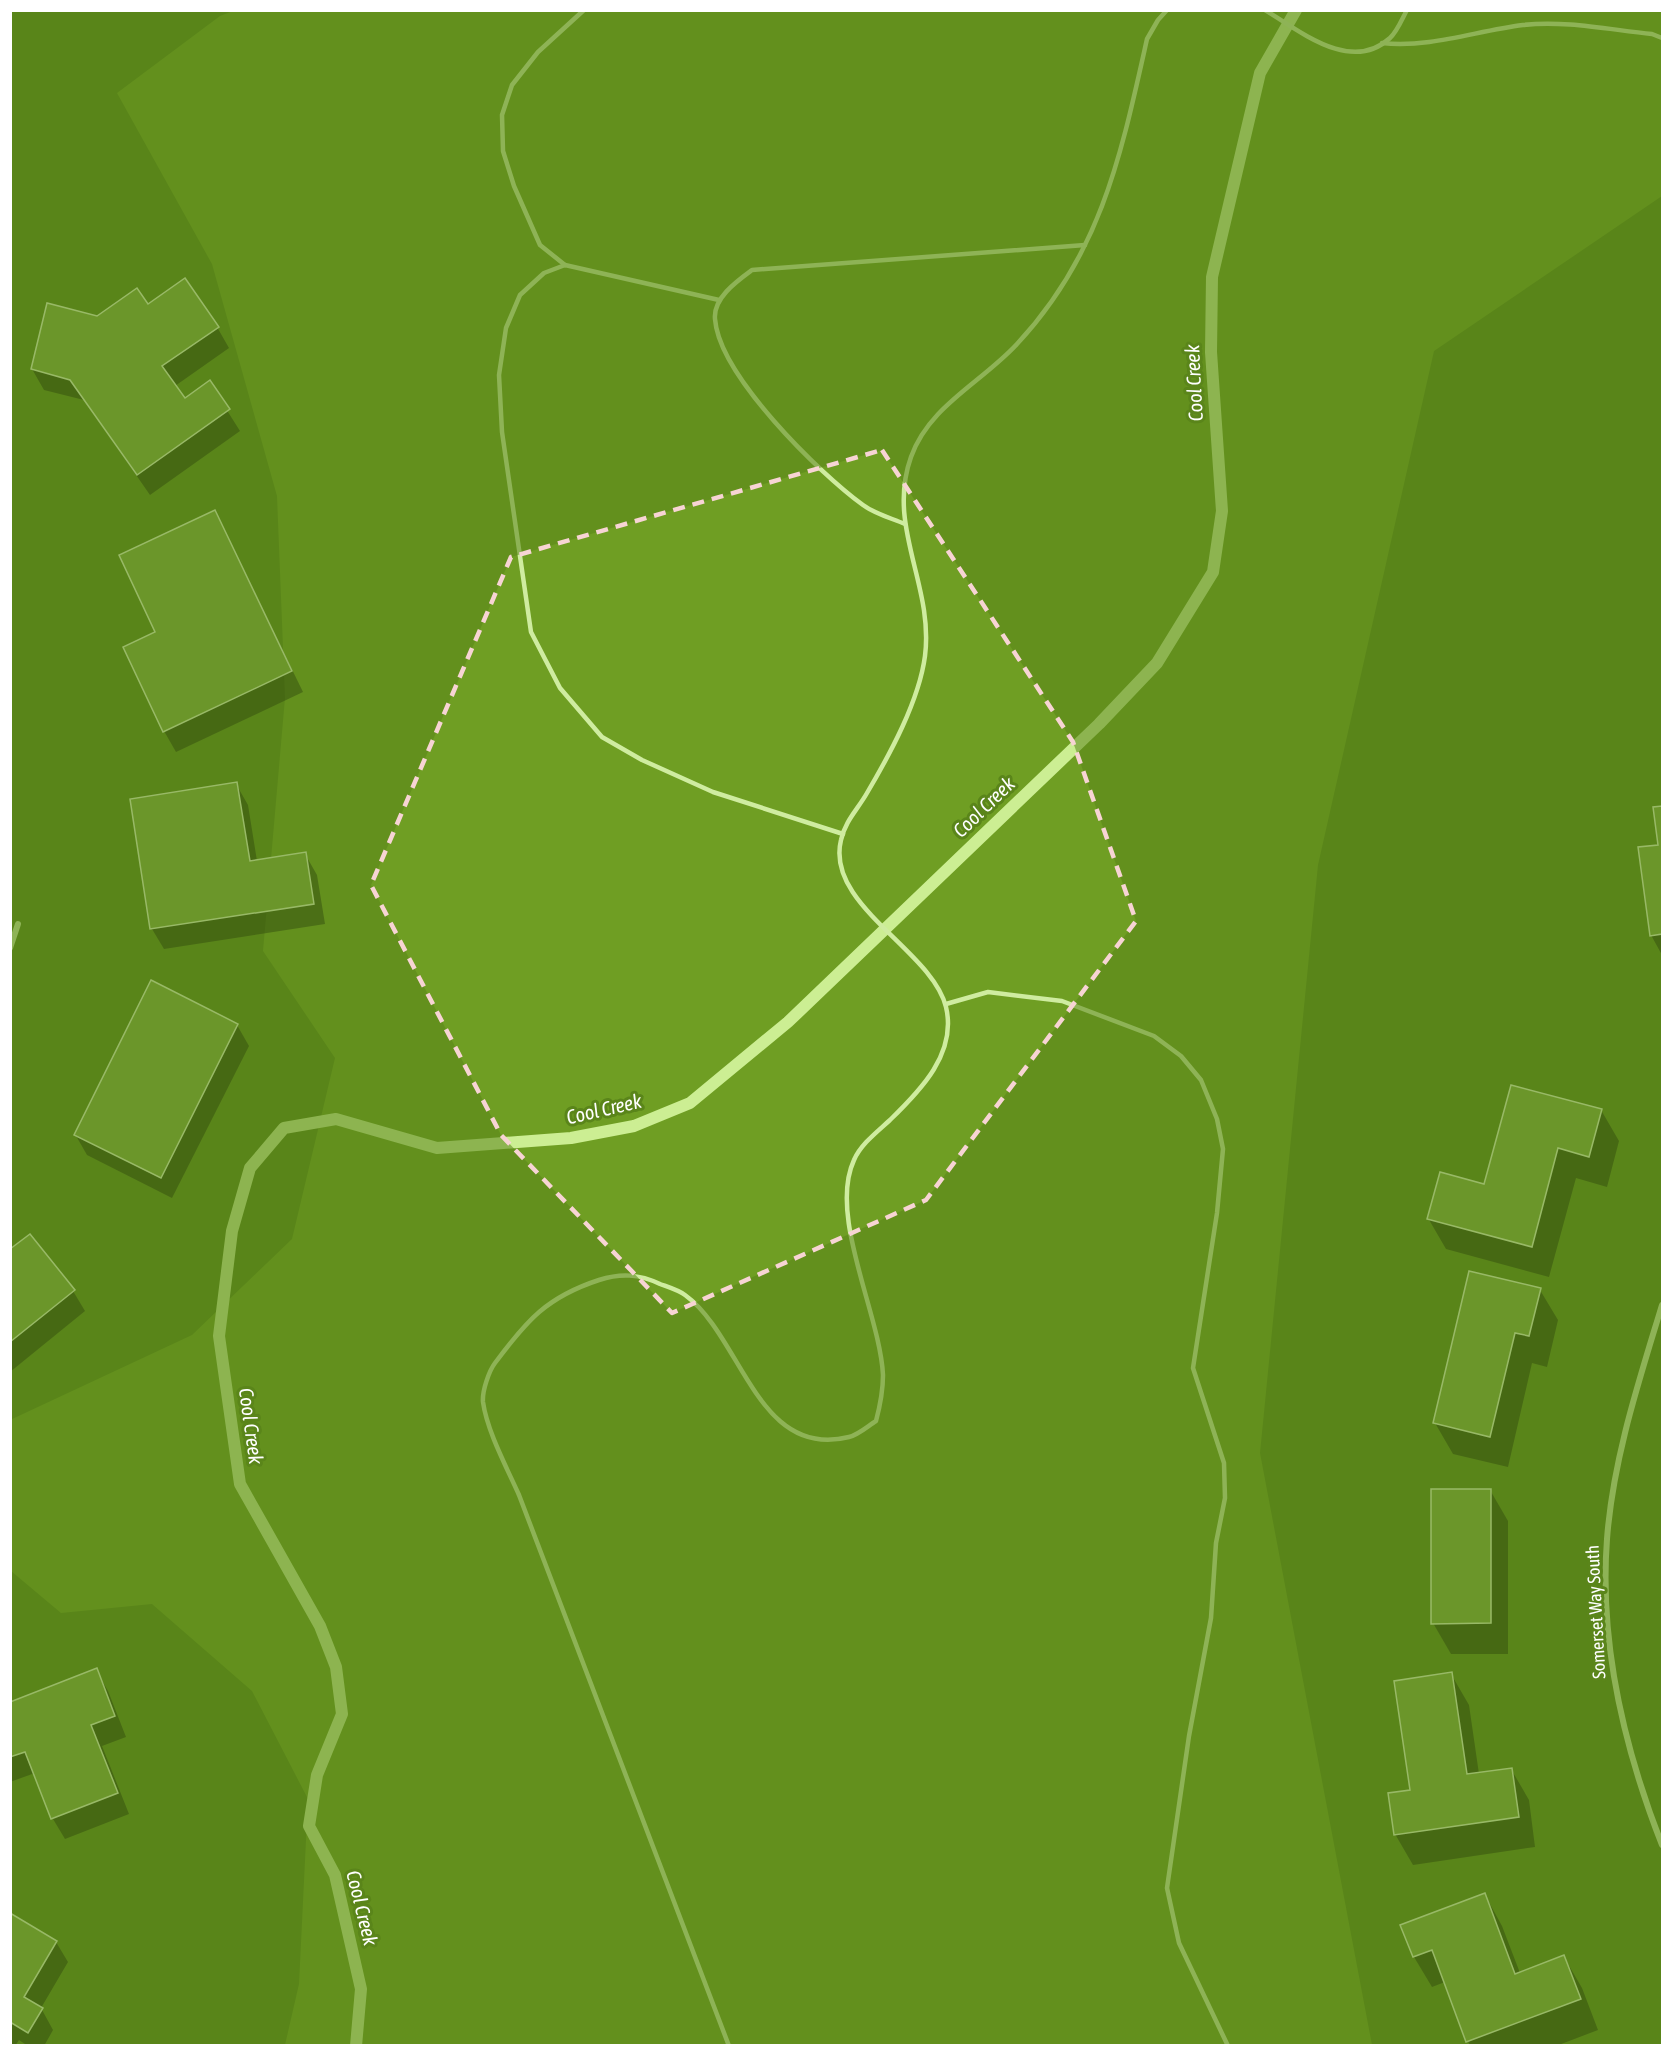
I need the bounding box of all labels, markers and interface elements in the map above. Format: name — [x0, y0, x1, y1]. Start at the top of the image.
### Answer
water label: Cool Creek — [1180, 344, 1207, 422]
water label: Cool Creek — [948, 772, 1019, 842]
water label: Cool Creek — [564, 1089, 644, 1128]
water label: Cool Creek — [235, 1386, 268, 1466]
street label: Somerset Way South — [1582, 1545, 1609, 1679]
water label: Cool Creek — [342, 1868, 383, 1948]

